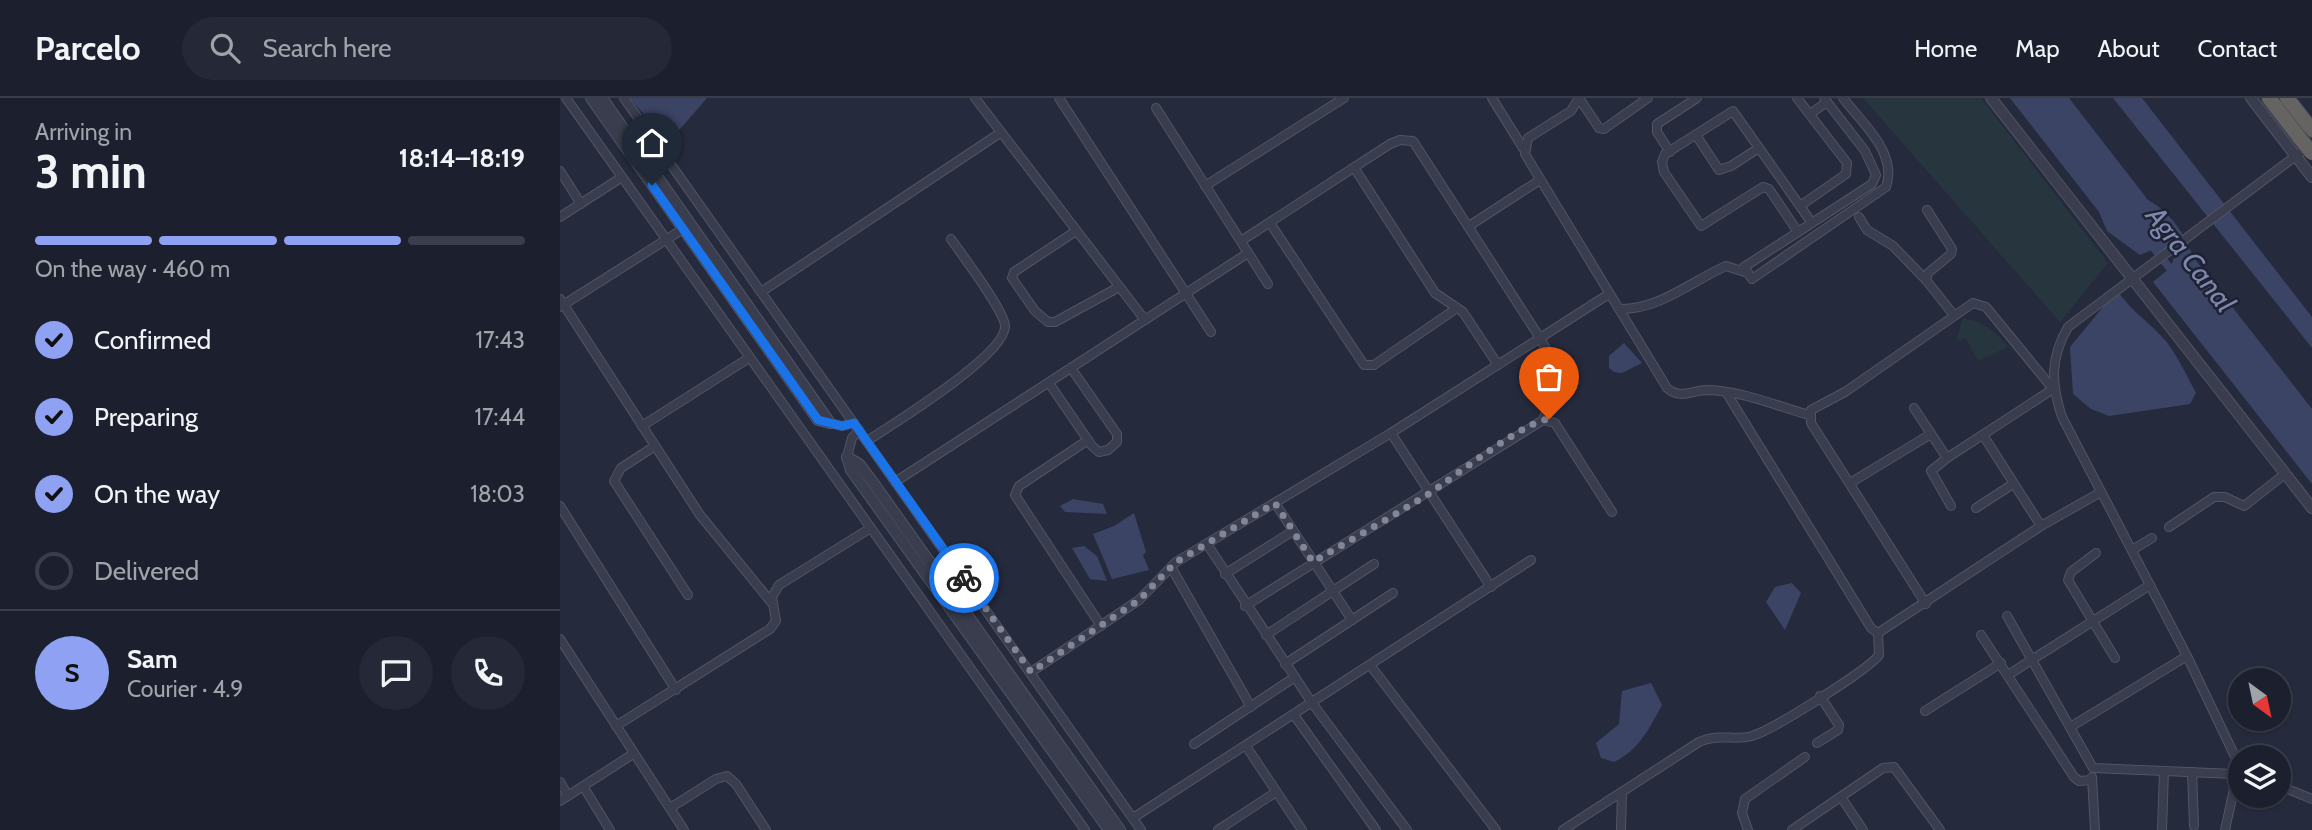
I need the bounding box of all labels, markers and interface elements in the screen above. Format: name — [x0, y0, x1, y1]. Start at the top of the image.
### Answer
search box — [182, 17, 672, 80]
text: Parcelo — [35, 28, 140, 68]
icon: search — [206, 29, 244, 67]
text: Search here — [262, 32, 392, 64]
text: Home — [1914, 34, 1977, 63]
text: Map — [2015, 34, 2060, 63]
text: About — [2098, 34, 2160, 63]
text: Contact — [2198, 34, 2277, 63]
pin — [622, 113, 682, 185]
text: Arriving in — [35, 118, 132, 146]
icon: home — [633, 124, 671, 162]
text: 18:14–18:19 — [399, 142, 525, 174]
text: 3 min — [35, 144, 147, 200]
water label: Agra Canal — [2138, 198, 2243, 319]
text: On the way · 460 m — [35, 255, 230, 283]
icon: check — [35, 321, 73, 359]
text: Confirmed — [94, 324, 211, 356]
text: 17:43 — [475, 326, 525, 354]
pin — [1519, 347, 1579, 419]
icon: bag — [1530, 358, 1568, 396]
icon: check — [35, 398, 73, 436]
text: Preparing — [94, 401, 198, 433]
text: 17:44 — [475, 403, 525, 431]
icon: check — [35, 475, 73, 513]
text: On the way — [94, 478, 220, 510]
text: 18:03 — [470, 480, 525, 508]
courier — [929, 543, 999, 613]
text: Delivered — [94, 555, 199, 587]
icon: bike — [945, 559, 983, 597]
button: chat — [359, 636, 433, 710]
button: phone — [451, 636, 525, 710]
text: Sam — [127, 643, 178, 675]
text: S — [64, 657, 80, 689]
north arrow — [2228, 668, 2291, 732]
map controls — [2228, 668, 2291, 808]
text: Courier · 4.9 — [127, 675, 243, 703]
button: layers — [2228, 745, 2291, 808]

